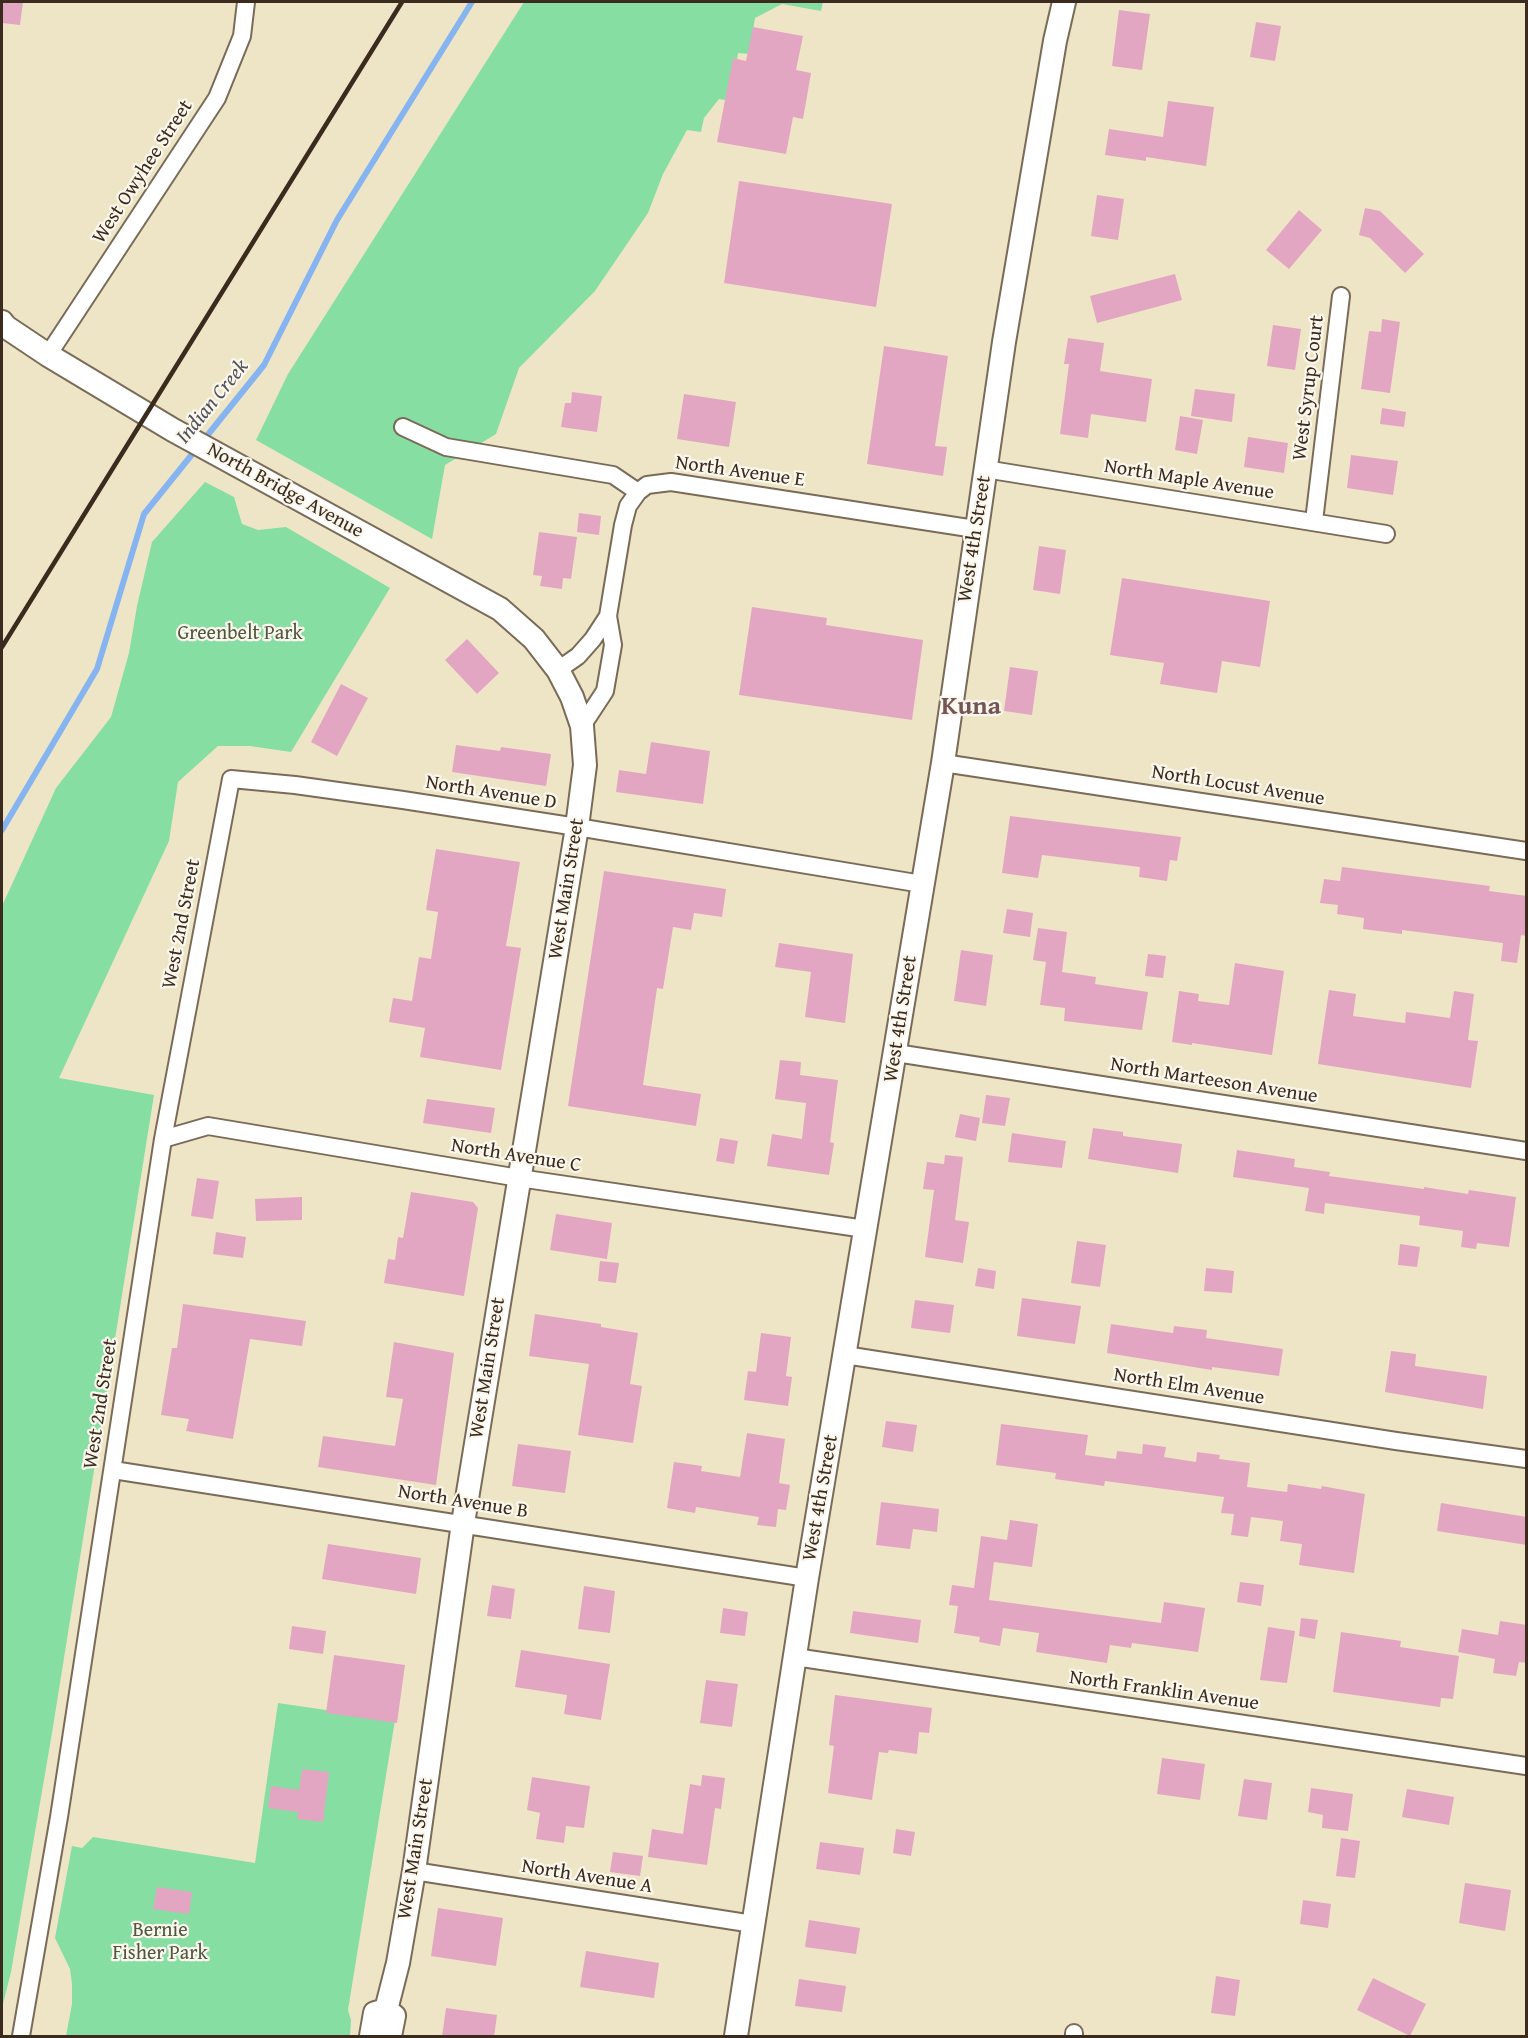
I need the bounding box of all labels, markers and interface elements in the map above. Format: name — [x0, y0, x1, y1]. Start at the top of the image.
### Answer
street label: West Owyhee Street — [88, 96, 198, 248]
street label: West Syrup Court — [1288, 314, 1330, 462]
water label: Indian Creek — [171, 355, 255, 449]
street label: North Bridge Avenue — [203, 438, 367, 544]
street label: North Avenue E — [674, 451, 806, 493]
street label: North Maple Avenue — [1102, 455, 1276, 505]
street label: West 4th Street — [953, 474, 997, 604]
park label: Greenbelt Park — [177, 622, 303, 646]
district label: Kuna — [941, 691, 1001, 723]
street label: North Locust Avenue — [1150, 760, 1326, 812]
street label: North Avenue D — [424, 771, 558, 815]
street label: West Main Street — [544, 817, 590, 961]
street label: West 2nd Street — [158, 857, 206, 991]
street label: West 4th Street — [879, 954, 923, 1084]
street label: North Marteeson Avenue — [1109, 1053, 1319, 1109]
street label: North Avenue C — [449, 1134, 583, 1178]
street label: West Main Street — [465, 1296, 511, 1440]
street label: West 2nd Street — [79, 1337, 123, 1471]
street label: North Elm Avenue — [1112, 1363, 1266, 1411]
street label: West 4th Street — [798, 1433, 844, 1563]
street label: North Avenue B — [396, 1480, 530, 1524]
street label: North Franklin Avenue — [1068, 1666, 1260, 1716]
street label: West Main Street — [393, 1777, 439, 1921]
street label: North Avenue A — [520, 1855, 654, 1899]
park label: Bernie Fisher Park — [112, 1919, 208, 1966]

